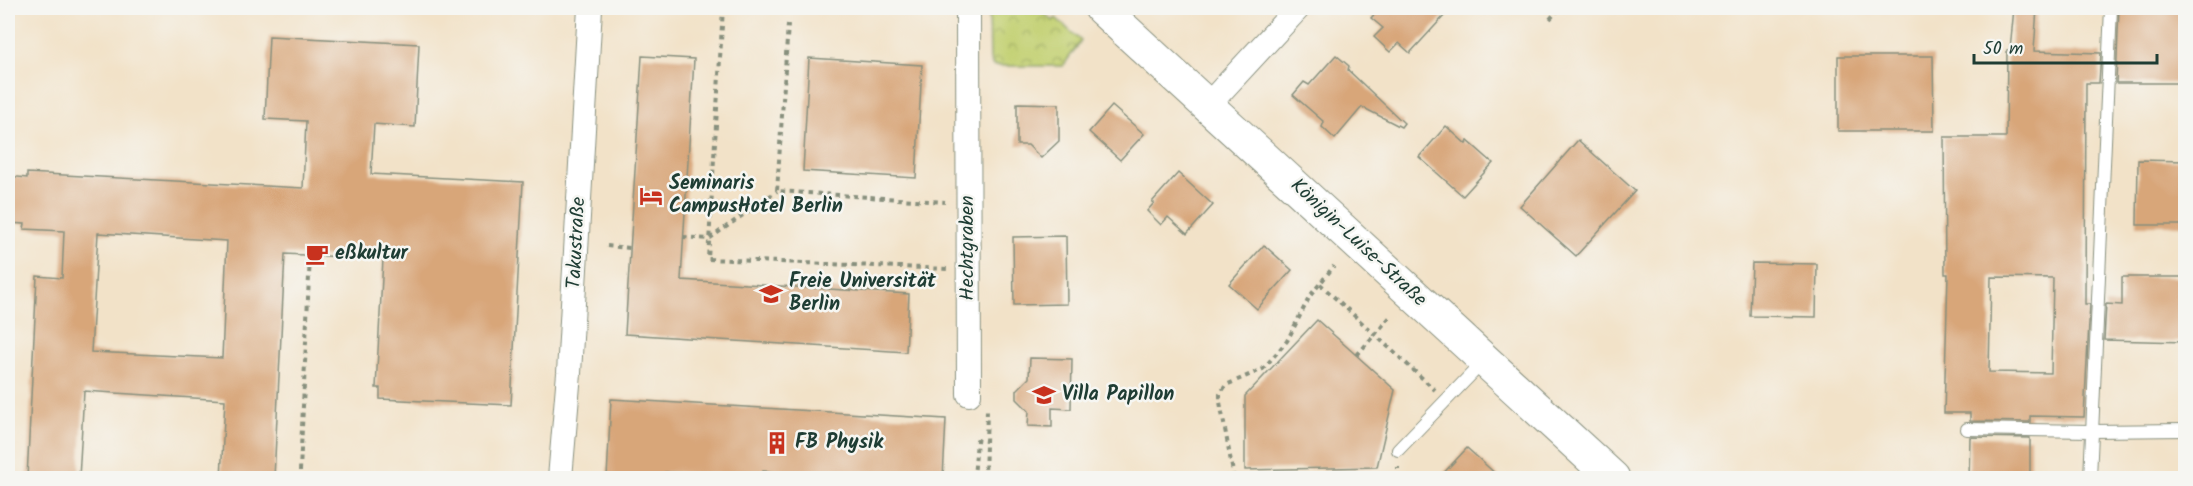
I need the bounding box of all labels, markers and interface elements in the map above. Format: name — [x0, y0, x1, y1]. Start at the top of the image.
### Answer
scale bar — [1974, 27, 2157, 65]
text: 50 m — [1983, 35, 2023, 64]
place label: Seminaris CampusHotel Berlin — [669, 168, 843, 223]
street label: Königin-Luise-Straße — [1282, 171, 1434, 315]
hotel icon: Seminaris CampusHotel Berlin — [638, 183, 664, 209]
street label: Hechtgraben — [952, 195, 984, 301]
street label: Takustraße — [559, 196, 595, 290]
place label: eßkultur — [335, 238, 408, 270]
cafe icon: eßkultur — [304, 241, 330, 267]
place label: Freie Universität Berlin — [789, 266, 937, 321]
school or university icon: Freie Universität Berlin — [758, 281, 784, 307]
place label: Villa Papillon — [1062, 379, 1174, 411]
school or university icon: Villa Papillon — [1031, 382, 1057, 408]
place label: FB Physik — [795, 427, 884, 459]
building icon: FB Physik — [764, 430, 790, 456]

